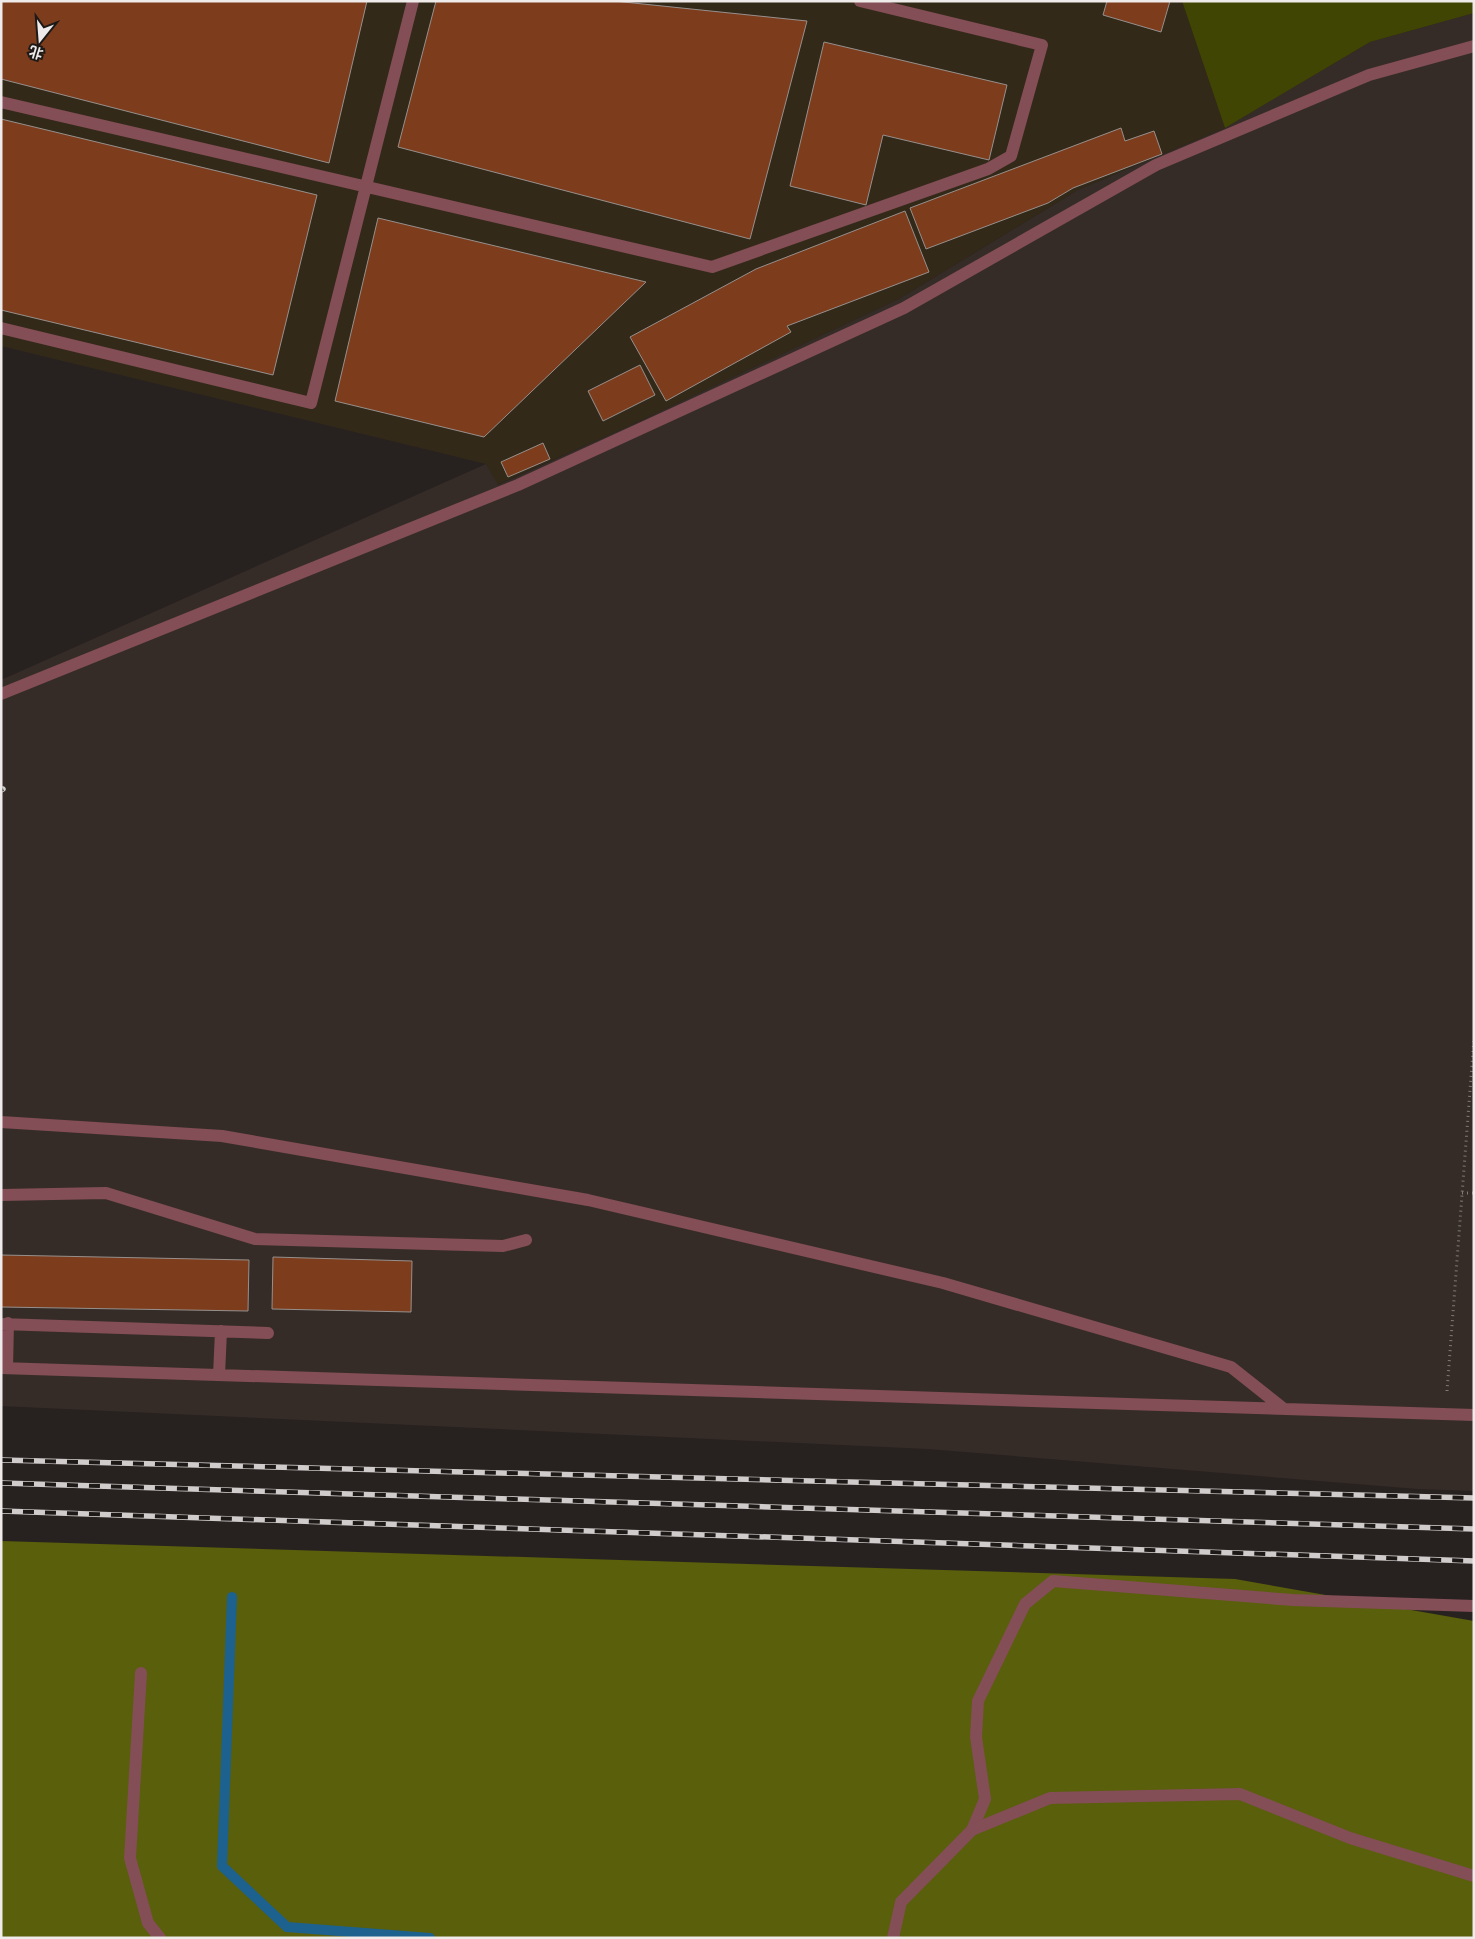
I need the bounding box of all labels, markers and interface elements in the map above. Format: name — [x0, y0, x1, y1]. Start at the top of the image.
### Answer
north arrow — [15, 15, 65, 65]
text: 北 — [27, 42, 46, 62]

